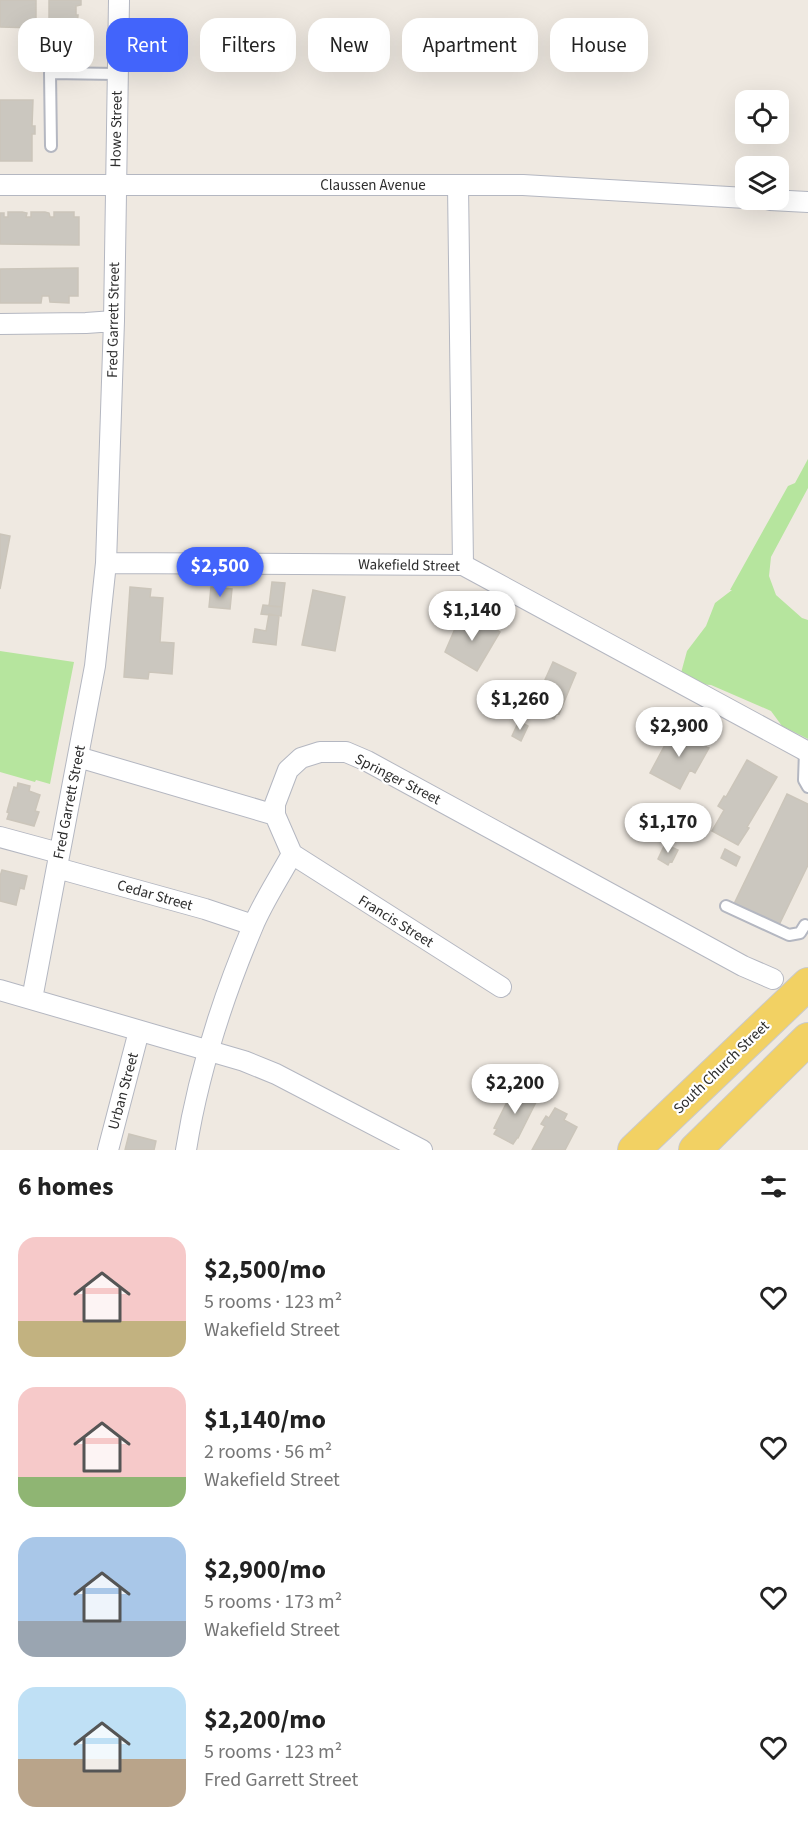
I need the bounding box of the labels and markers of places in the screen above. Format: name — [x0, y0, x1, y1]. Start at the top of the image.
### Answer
pin: $2,500 — [171, 547, 269, 598]
pin: $1,140 — [423, 591, 521, 642]
pin: $1,260 — [471, 680, 569, 731]
pin: $2,900 — [630, 707, 728, 758]
pin: $1,170 — [619, 803, 717, 854]
pin: $2,200 — [466, 1064, 564, 1115]

